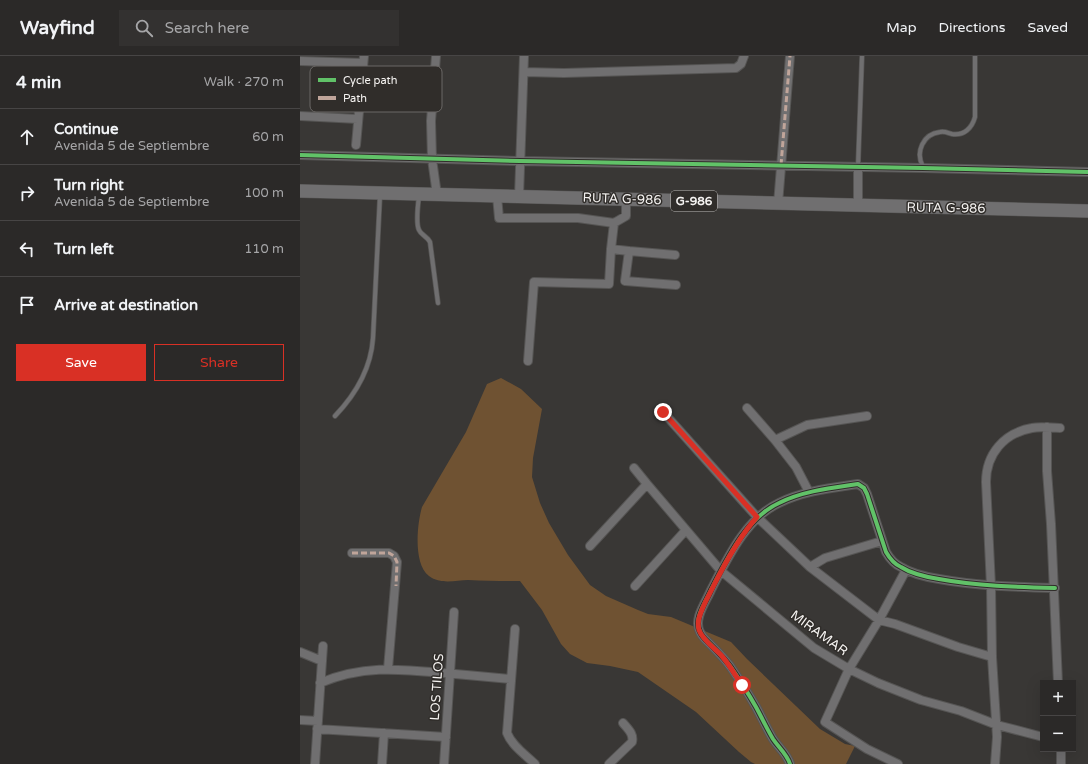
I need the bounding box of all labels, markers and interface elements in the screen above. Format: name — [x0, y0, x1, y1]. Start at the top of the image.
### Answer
search box — [119, 10, 399, 46]
text: Wayfind — [20, 17, 95, 39]
icon: search — [133, 17, 155, 39]
text: Search here — [165, 19, 249, 37]
text: Map — [886, 19, 917, 36]
text: Directions — [939, 19, 1006, 36]
text: Saved — [1028, 19, 1068, 36]
legend — [310, 66, 442, 112]
text: 4 min — [16, 72, 61, 93]
text: Walk · 270 m — [204, 74, 284, 90]
text: Cycle path — [343, 74, 398, 87]
text: Path — [343, 92, 367, 105]
text: Continue — [54, 120, 118, 138]
icon: ahead — [16, 126, 38, 148]
text: 60 m — [252, 129, 284, 145]
text: Avenida 5 de Septiembre — [54, 138, 209, 154]
text: Turn right — [54, 176, 124, 194]
icon: right — [16, 182, 38, 204]
text: 100 m — [244, 185, 284, 201]
street label: RUTA G-986 — [582, 190, 662, 208]
road number: G-986 — [671, 191, 717, 211]
text: Avenida 5 de Septiembre — [54, 194, 209, 210]
street label: RUTA G-986 — [906, 199, 986, 217]
icon: left — [16, 238, 38, 260]
text: Turn left — [54, 240, 114, 258]
text: 110 m — [244, 241, 284, 257]
icon: arrive — [16, 294, 38, 316]
text: Arrive at destination — [54, 296, 198, 314]
button: Save — [16, 344, 146, 381]
button: Share — [154, 344, 284, 381]
route end — [654, 403, 672, 421]
street label: MIRAMAR — [787, 607, 851, 659]
street label: LOS TILOS — [427, 653, 447, 721]
route start — [733, 676, 751, 694]
map controls — [1040, 680, 1076, 752]
button: + — [1040, 680, 1076, 716]
button: − — [1040, 716, 1076, 752]

